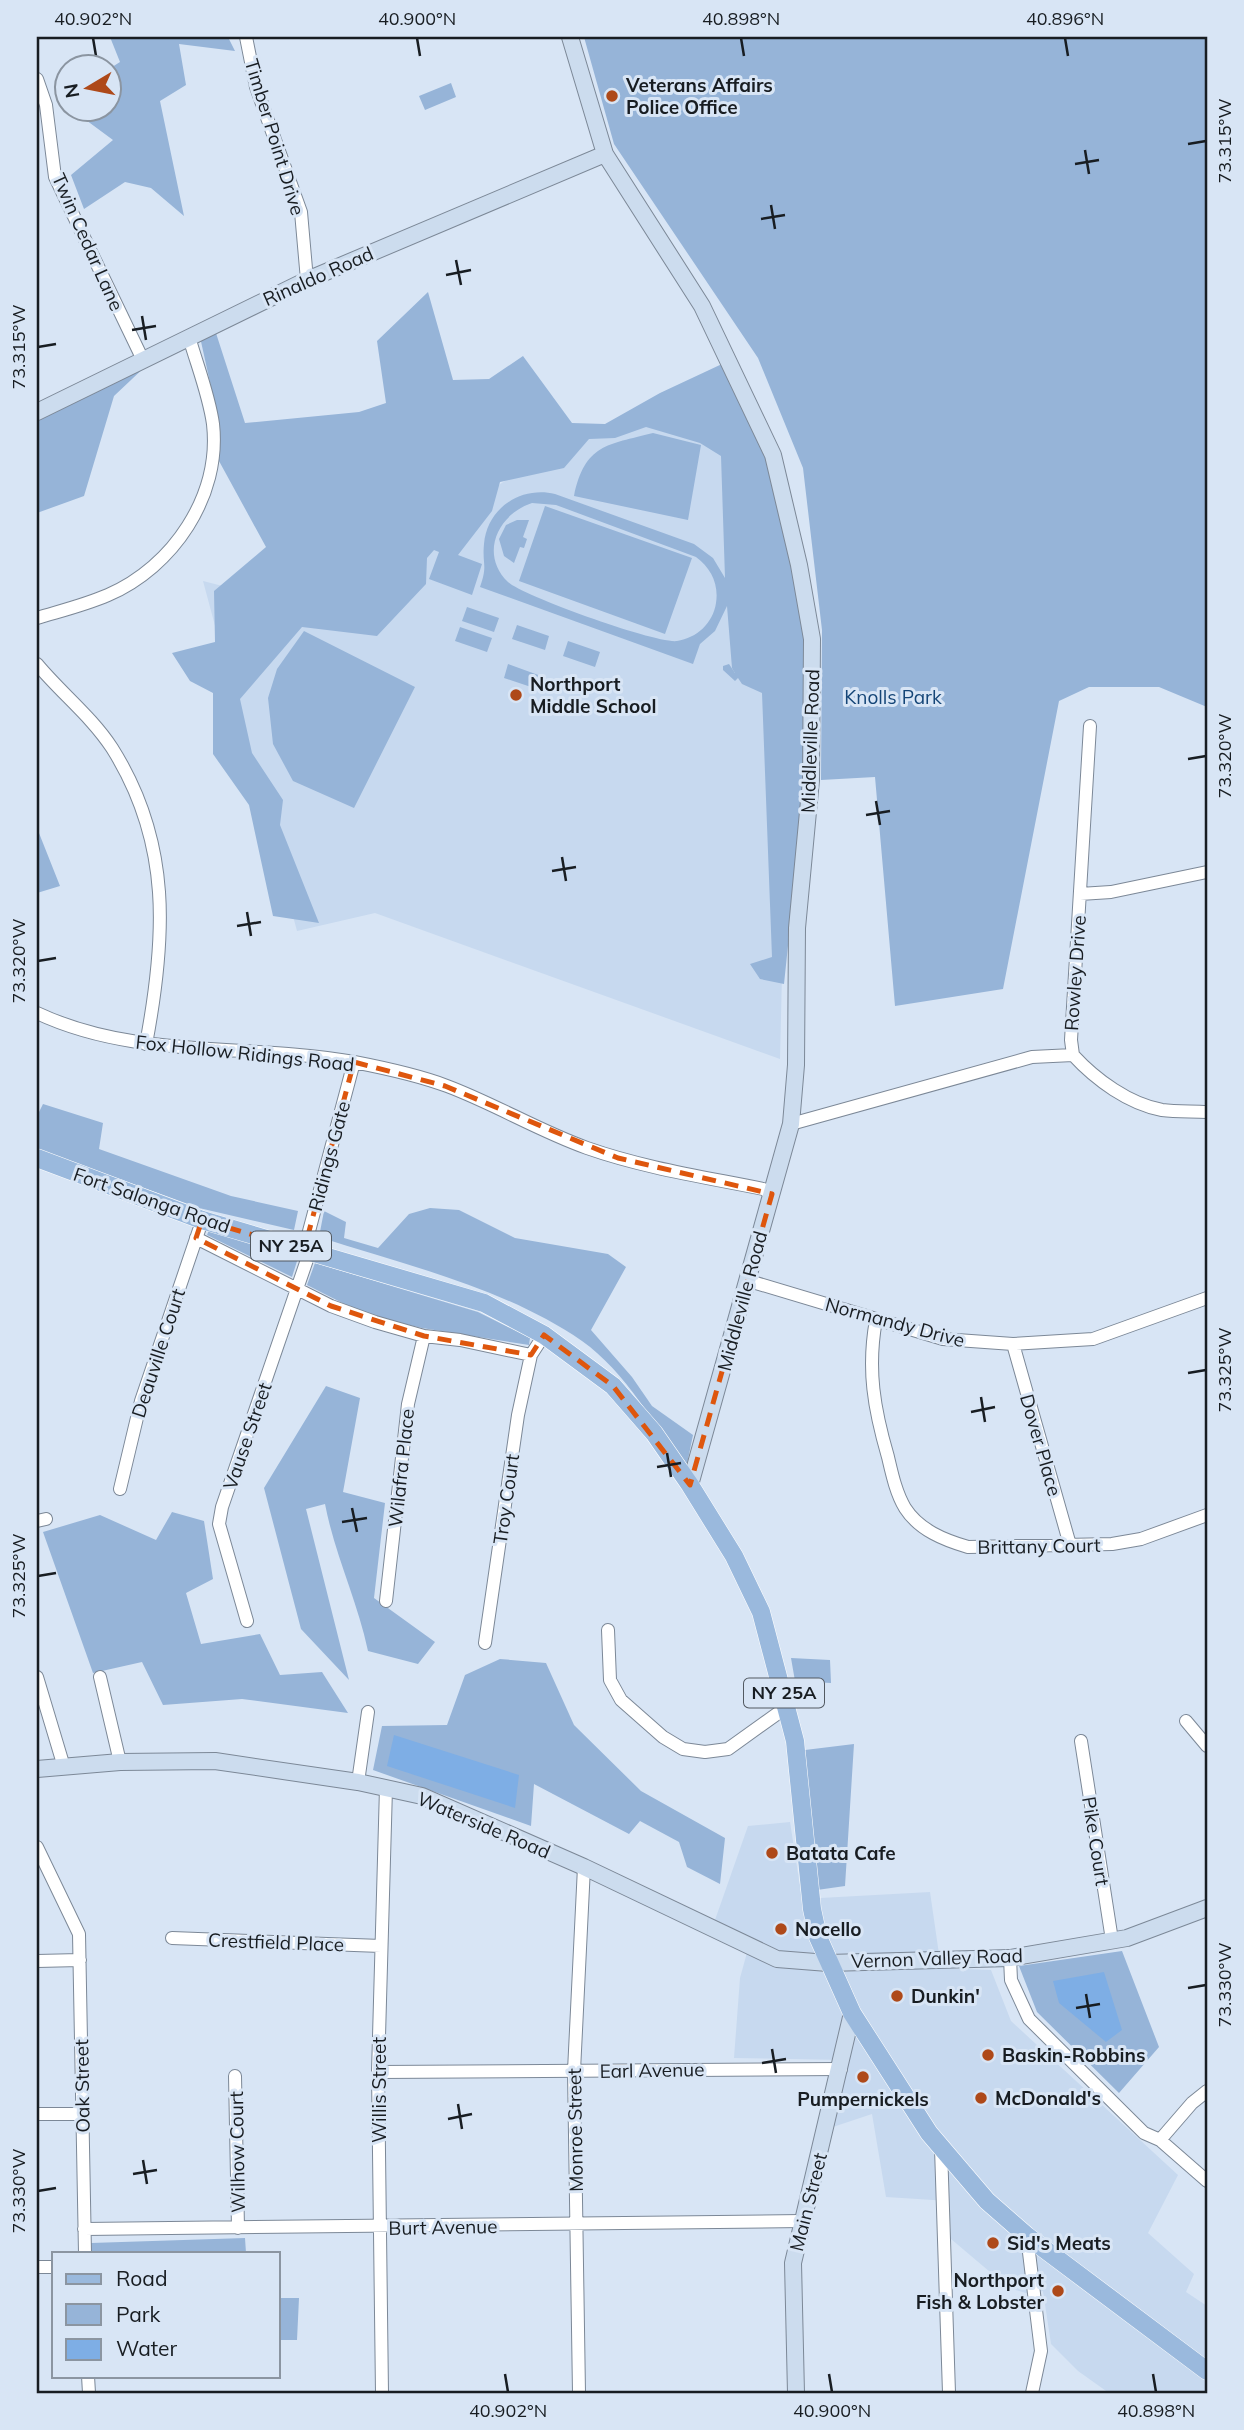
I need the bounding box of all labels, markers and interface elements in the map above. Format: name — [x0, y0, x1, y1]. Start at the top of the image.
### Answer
text: 40.902°N — [54, 7, 132, 30]
text: 40.900°N — [378, 7, 456, 30]
text: 40.898°N — [702, 7, 780, 30]
text: 40.896°N — [1026, 7, 1104, 30]
north arrow — [52, 52, 122, 122]
street label: Timber Point Drive — [240, 56, 310, 218]
place label: Veterans Affairs Police Office — [625, 73, 773, 119]
text: N — [58, 82, 84, 100]
marker: Veterans Affairs Police Office — [604, 88, 620, 104]
text: 73.315°W — [1213, 98, 1236, 184]
street label: Twin Cedar Lane — [47, 170, 129, 314]
street label: Rinaldo Road — [259, 241, 377, 311]
text: 73.315°W — [7, 304, 30, 390]
street label: Middleville Road — [795, 669, 825, 813]
place label: Northport Middle School — [530, 672, 656, 718]
park label: Knolls Park — [844, 685, 942, 709]
marker: Northport Middle School — [508, 687, 524, 703]
text: 73.320°W — [1213, 713, 1236, 799]
street label: Rowley Drive — [1059, 914, 1091, 1032]
text: 73.320°W — [7, 918, 30, 1004]
street label: Fox Hollow Ridings Road — [134, 1030, 356, 1076]
street label: Ridings Gate — [303, 1098, 355, 1214]
street label: Fort Salonga Road — [70, 1162, 234, 1238]
street label: Middleville Road — [712, 1228, 772, 1374]
road number: NY 25A — [251, 1232, 331, 1260]
street label: Deauville Court — [126, 1285, 190, 1420]
street label: Normandy Drive — [823, 1292, 967, 1352]
text: 73.325°W — [1213, 1327, 1236, 1413]
street label: Vause Street — [217, 1379, 277, 1493]
street label: Dover Place — [1015, 1391, 1067, 1499]
street label: Wilafra Place — [383, 1408, 419, 1528]
street label: Troy Court — [488, 1452, 524, 1546]
text: 73.325°W — [7, 1533, 30, 1619]
street label: Brittany Court — [977, 1533, 1101, 1559]
road number: NY 25A — [744, 1678, 824, 1708]
street label: Waterside Road — [414, 1786, 554, 1864]
street label: Pike Court — [1077, 1795, 1115, 1888]
place label: Batata Cafe — [786, 1841, 896, 1865]
marker: Batata Cafe — [764, 1845, 780, 1861]
place label: Nocello — [795, 1917, 862, 1941]
marker: Nocello — [773, 1921, 789, 1937]
street label: Crestfield Place — [208, 1928, 344, 1956]
text: 73.330°W — [1213, 1942, 1236, 2028]
street label: Vernon Valley Road — [851, 1943, 1023, 1973]
place label: Dunkin' — [911, 1984, 980, 2008]
marker: Dunkin' — [889, 1988, 905, 2004]
street label: Willis Street — [367, 2037, 391, 2143]
street label: Oak Street — [69, 2039, 95, 2133]
place label: Baskin-Robbins — [1002, 2043, 1145, 2067]
marker: Baskin-Robbins — [980, 2047, 996, 2063]
street label: Earl Avenue — [599, 2057, 705, 2083]
street label: Monroe Street — [562, 2068, 588, 2192]
marker: Pumpernickels — [855, 2069, 871, 2085]
place label: McDonald's — [995, 2086, 1101, 2110]
place label: Pumpernickels — [797, 2087, 929, 2111]
marker: McDonald's — [973, 2090, 989, 2106]
street label: Wilhow Court — [224, 2091, 250, 2213]
text: 73.330°W — [7, 2148, 30, 2234]
street label: Main Street — [784, 2150, 832, 2254]
street label: Burt Avenue — [388, 2214, 498, 2240]
place label: Sid's Meats — [1007, 2231, 1111, 2255]
marker: Sid's Meats — [985, 2235, 1001, 2251]
legend — [52, 2252, 280, 2378]
text: Road — [116, 2265, 167, 2291]
place label: Northport Fish & Lobster — [916, 2268, 1045, 2314]
marker: Northport Fish & Lobster — [1050, 2283, 1066, 2299]
text: Park — [116, 2301, 160, 2327]
text: Water — [116, 2335, 177, 2361]
text: 40.902°N — [469, 2399, 547, 2422]
text: 40.900°N — [793, 2399, 871, 2422]
text: 40.898°N — [1117, 2399, 1195, 2422]

